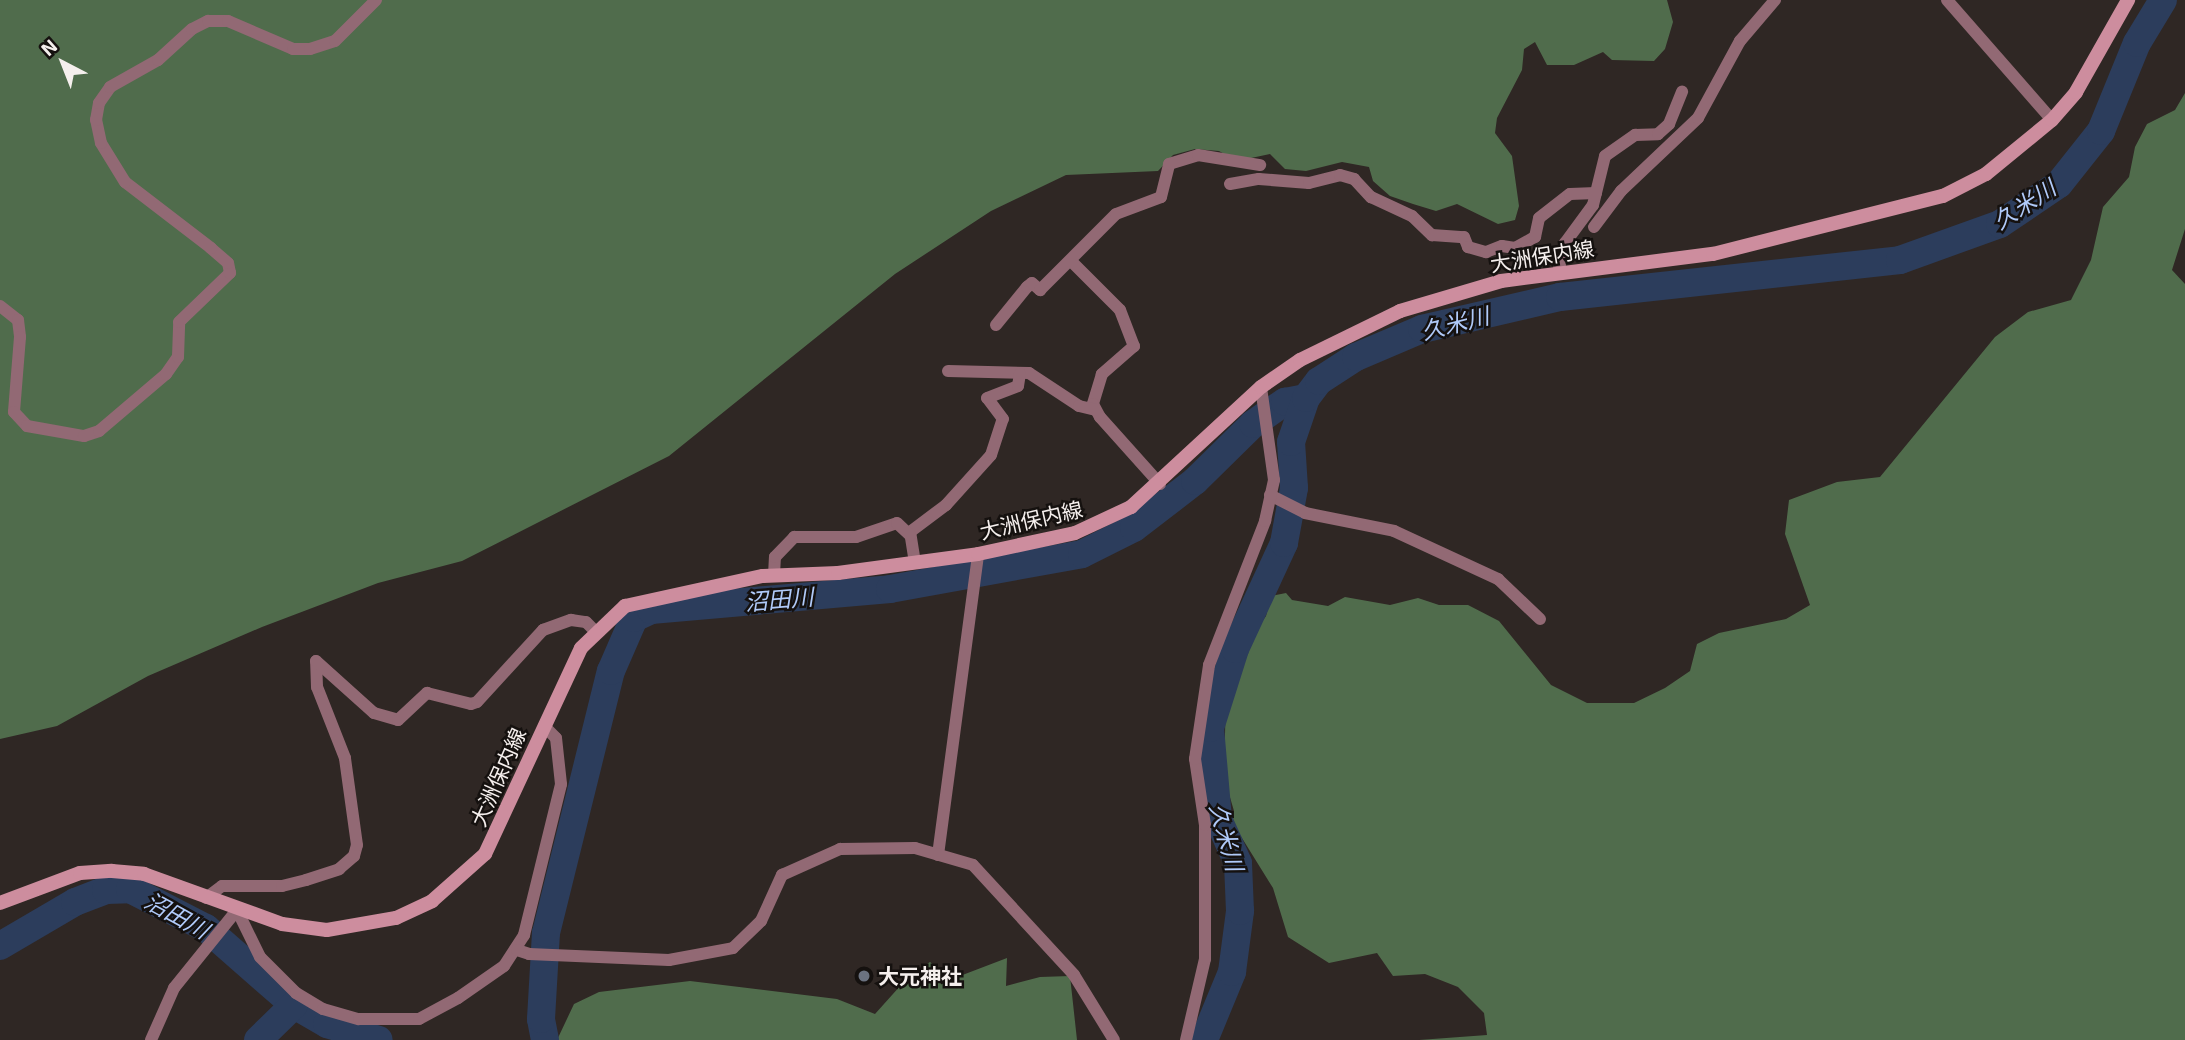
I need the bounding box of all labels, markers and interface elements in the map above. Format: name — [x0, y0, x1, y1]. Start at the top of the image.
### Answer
north arrow — [28, 28, 98, 98]
text: N — [36, 34, 61, 60]
water label: 久米川 — [1988, 174, 2060, 234]
street label: 大洲保内線 — [1488, 235, 1596, 277]
water label: 久米川 — [1418, 301, 1492, 345]
street label: 大洲保内線 — [977, 496, 1085, 544]
water label: 沼田川 — [743, 582, 815, 616]
street label: 大洲保内線 — [465, 724, 531, 830]
water label: 久米川 — [1205, 800, 1249, 874]
water label: 沼田川 — [140, 886, 214, 944]
place label: 大元神社 — [878, 963, 962, 989]
marker: 大元神社 — [856, 968, 872, 984]

